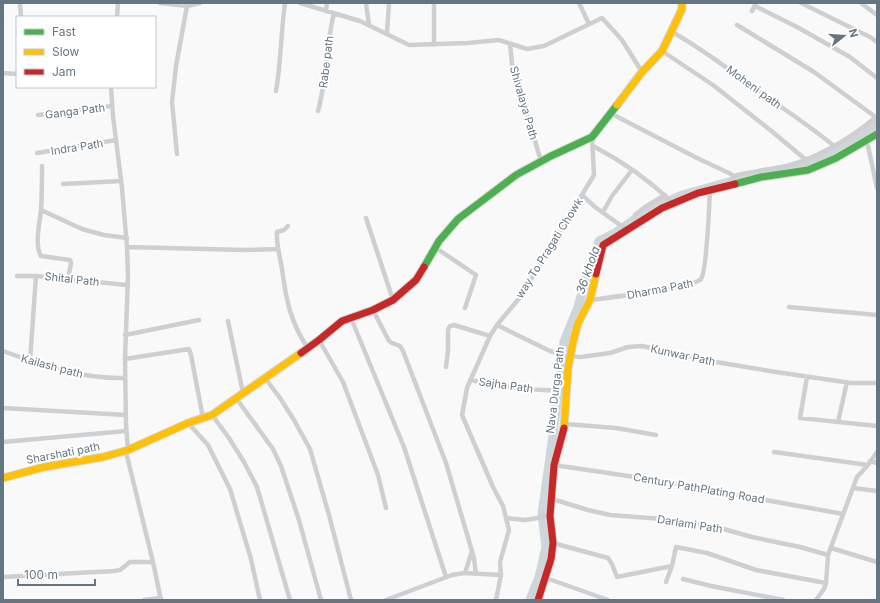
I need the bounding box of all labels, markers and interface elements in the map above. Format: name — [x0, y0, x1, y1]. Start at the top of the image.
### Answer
legend — [16, 16, 156, 88]
north arrow — [824, 16, 864, 56]
text: Fast — [52, 24, 76, 39]
text: N — [846, 27, 861, 39]
street label: Rabe path — [316, 35, 336, 89]
text: Slow — [52, 44, 80, 59]
street label: Moheni path — [724, 62, 784, 112]
text: Jam — [52, 64, 76, 79]
street label: Shivalaya Path — [507, 65, 541, 141]
street label: Ganga Path — [44, 100, 106, 122]
street label: Indra Path — [50, 136, 104, 158]
street label: way To Pragati Chowk — [512, 195, 586, 301]
water label: 36 khola — [572, 244, 603, 296]
street label: Shital Path — [44, 269, 100, 289]
street label: Dharma Path — [626, 276, 694, 302]
street label: Kunwar Path — [649, 341, 717, 369]
street label: Nava Durga Path — [543, 346, 567, 434]
street label: Kailash path — [19, 351, 85, 381]
street label: Sajha Path — [478, 374, 534, 396]
street label: Sharshati path — [25, 439, 101, 467]
street label: Century PathPlating Road — [632, 470, 766, 506]
street label: Darlami Path — [656, 512, 724, 536]
scale bar — [18, 561, 95, 587]
text: 100 m — [24, 567, 58, 582]

